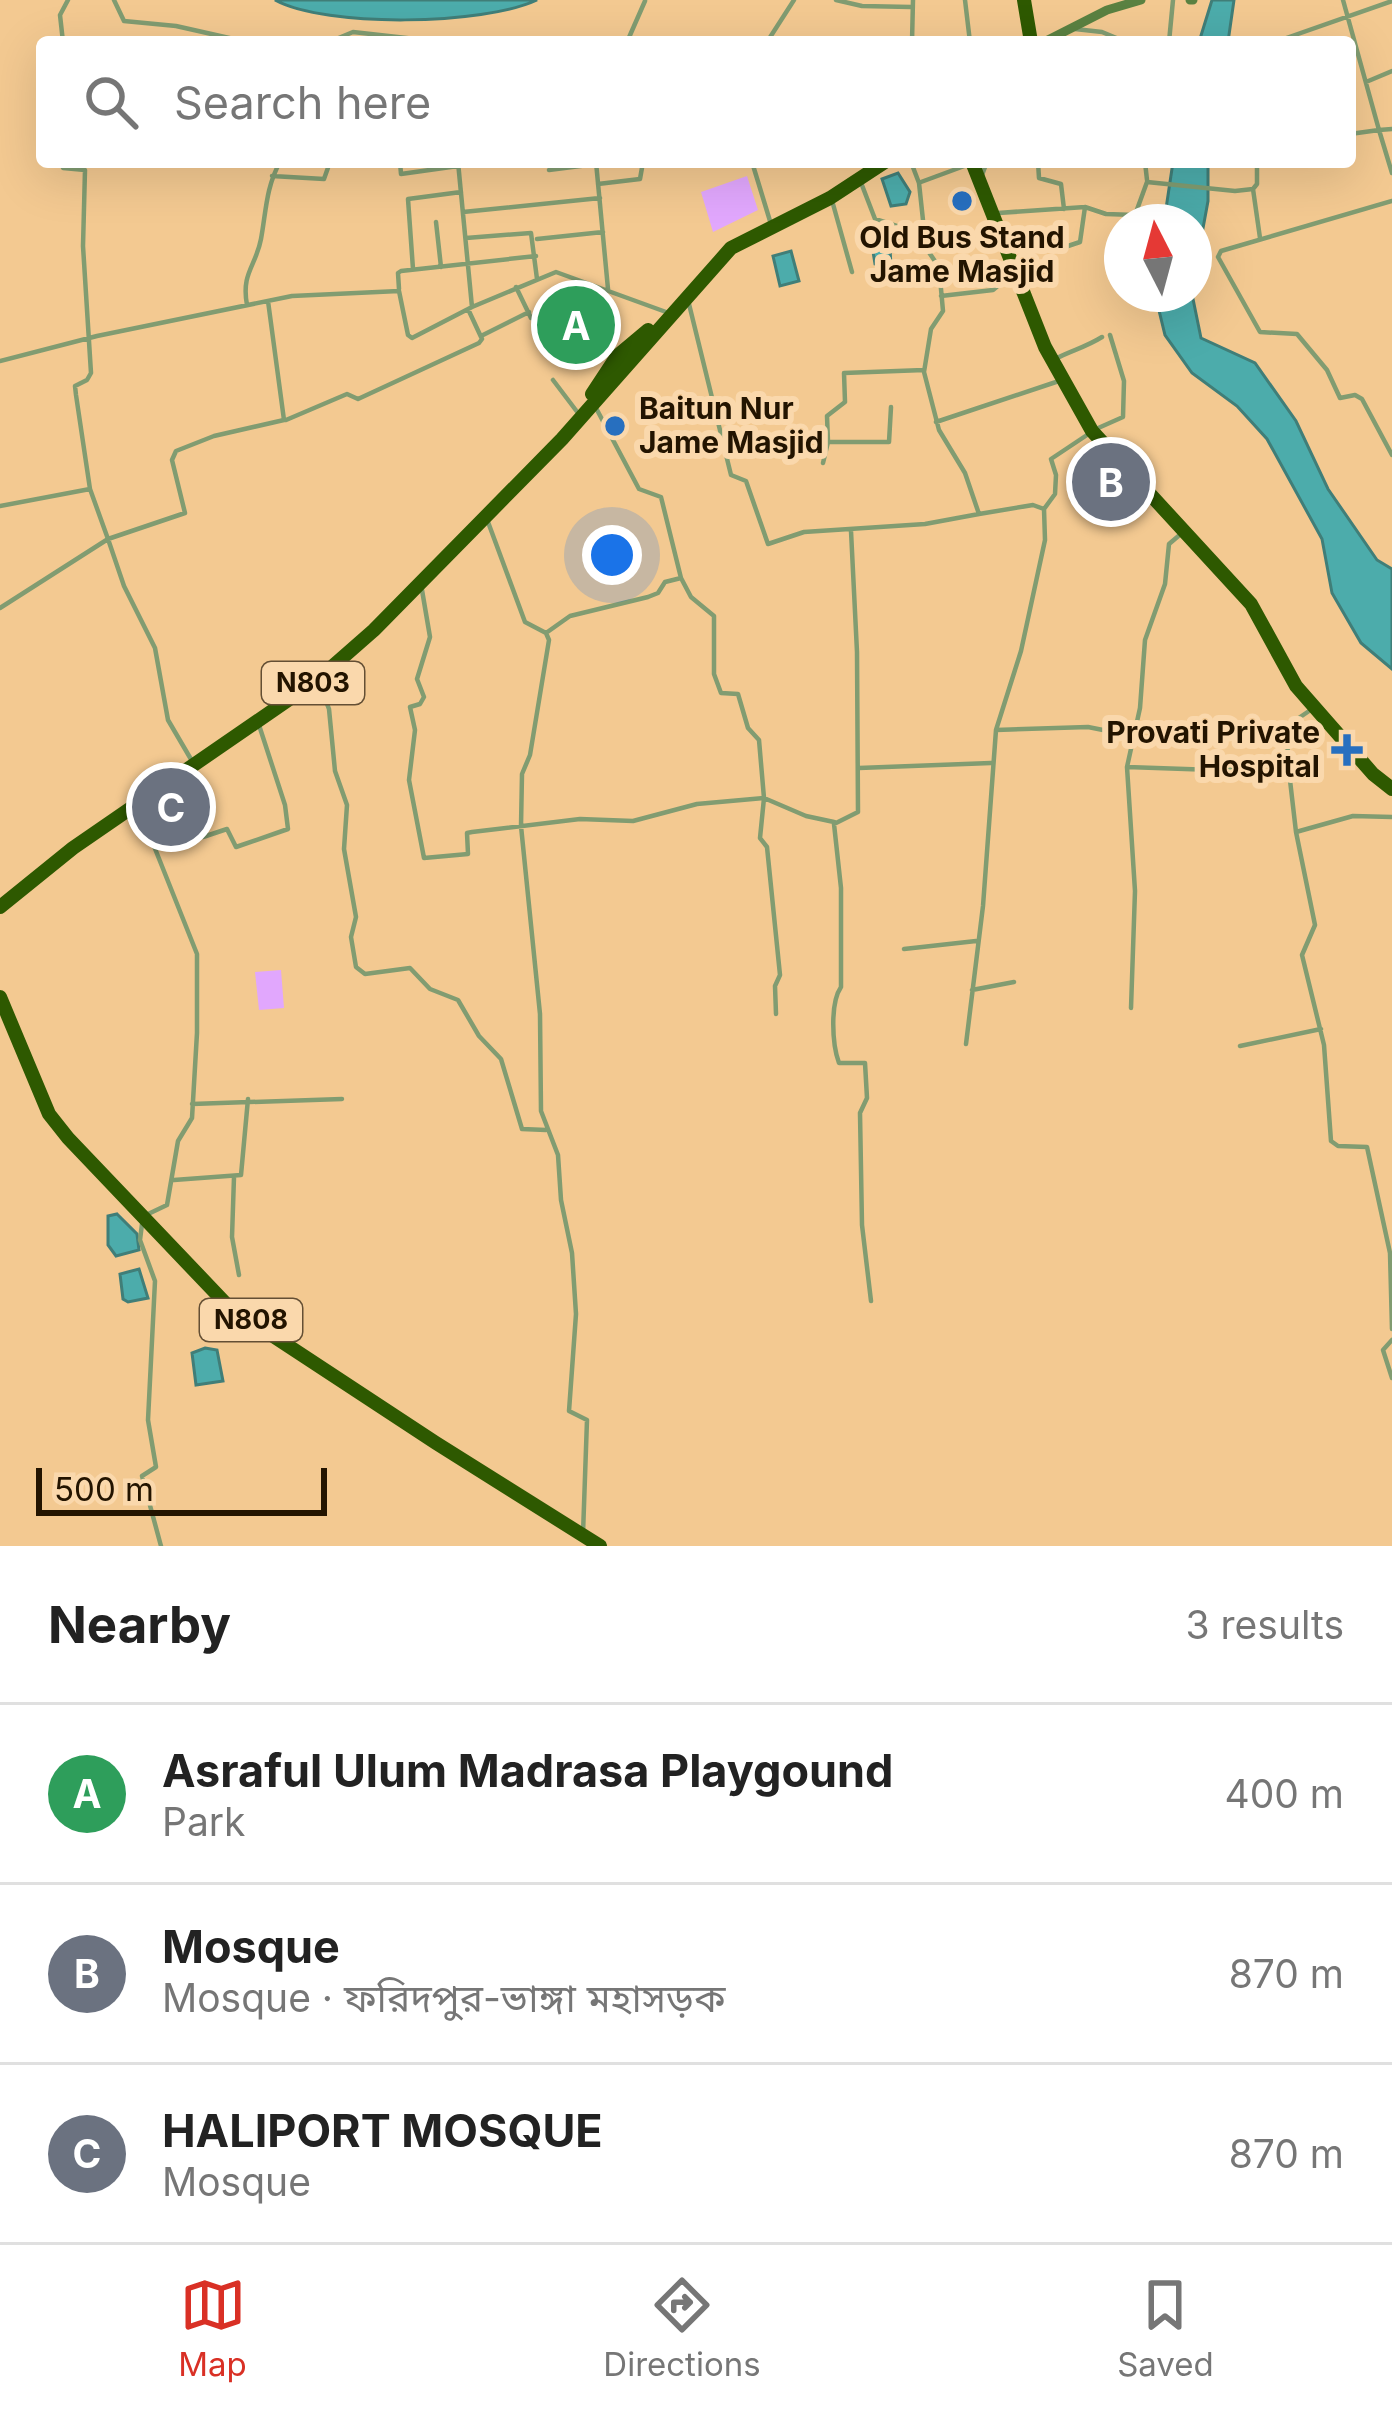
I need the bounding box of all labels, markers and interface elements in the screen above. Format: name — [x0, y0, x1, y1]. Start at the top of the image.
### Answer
search box — [36, 36, 1356, 168]
icon: search — [78, 69, 144, 135]
text: Search here — [174, 75, 431, 130]
marker: Old Bus Stand Jame Masjid — [949, 188, 975, 214]
north arrow — [1104, 204, 1212, 312]
place label: Old Bus Stand Jame Masjid — [859, 219, 1065, 289]
pin: A — [537, 280, 615, 370]
place label: Baitun Nur Jame Masjid — [639, 390, 824, 460]
marker: Baitun Nur Jame Masjid — [602, 413, 628, 439]
pin: B — [1072, 437, 1150, 527]
your location — [582, 525, 642, 585]
road number: N803 — [262, 662, 364, 704]
place label: Provati Private Hospital — [1106, 714, 1320, 784]
marker: Provati Private Hospital — [1331, 734, 1363, 766]
pin: C — [132, 762, 210, 852]
road number: N808 — [200, 1299, 302, 1341]
scale bar — [36, 1462, 327, 1515]
text: 500 m — [54, 1469, 154, 1509]
text: Nearby — [48, 1594, 231, 1655]
text: 3 results — [1186, 1601, 1344, 1648]
text: Asraful Ulum Madrasa Playgound — [162, 1743, 893, 1798]
text: A — [72, 1770, 102, 1817]
text: 400 m — [1224, 1770, 1344, 1817]
text: Park — [162, 1798, 246, 1845]
text: Mosque — [162, 1919, 340, 1974]
text: B — [74, 1950, 100, 1997]
text: 870 m — [1229, 1950, 1344, 1997]
text: Mosque · ফরিদপুর-ভাঙ্গা মহাসড়ক — [162, 1974, 725, 2021]
text: HALIPORT MOSQUE — [162, 2103, 603, 2158]
text: C — [73, 2130, 101, 2177]
text: 870 m — [1229, 2130, 1344, 2177]
text: Mosque — [162, 2158, 311, 2205]
tab: Map — [178, 2272, 247, 2384]
tab: Directions — [603, 2272, 761, 2384]
tab: Saved — [1117, 2272, 1214, 2384]

